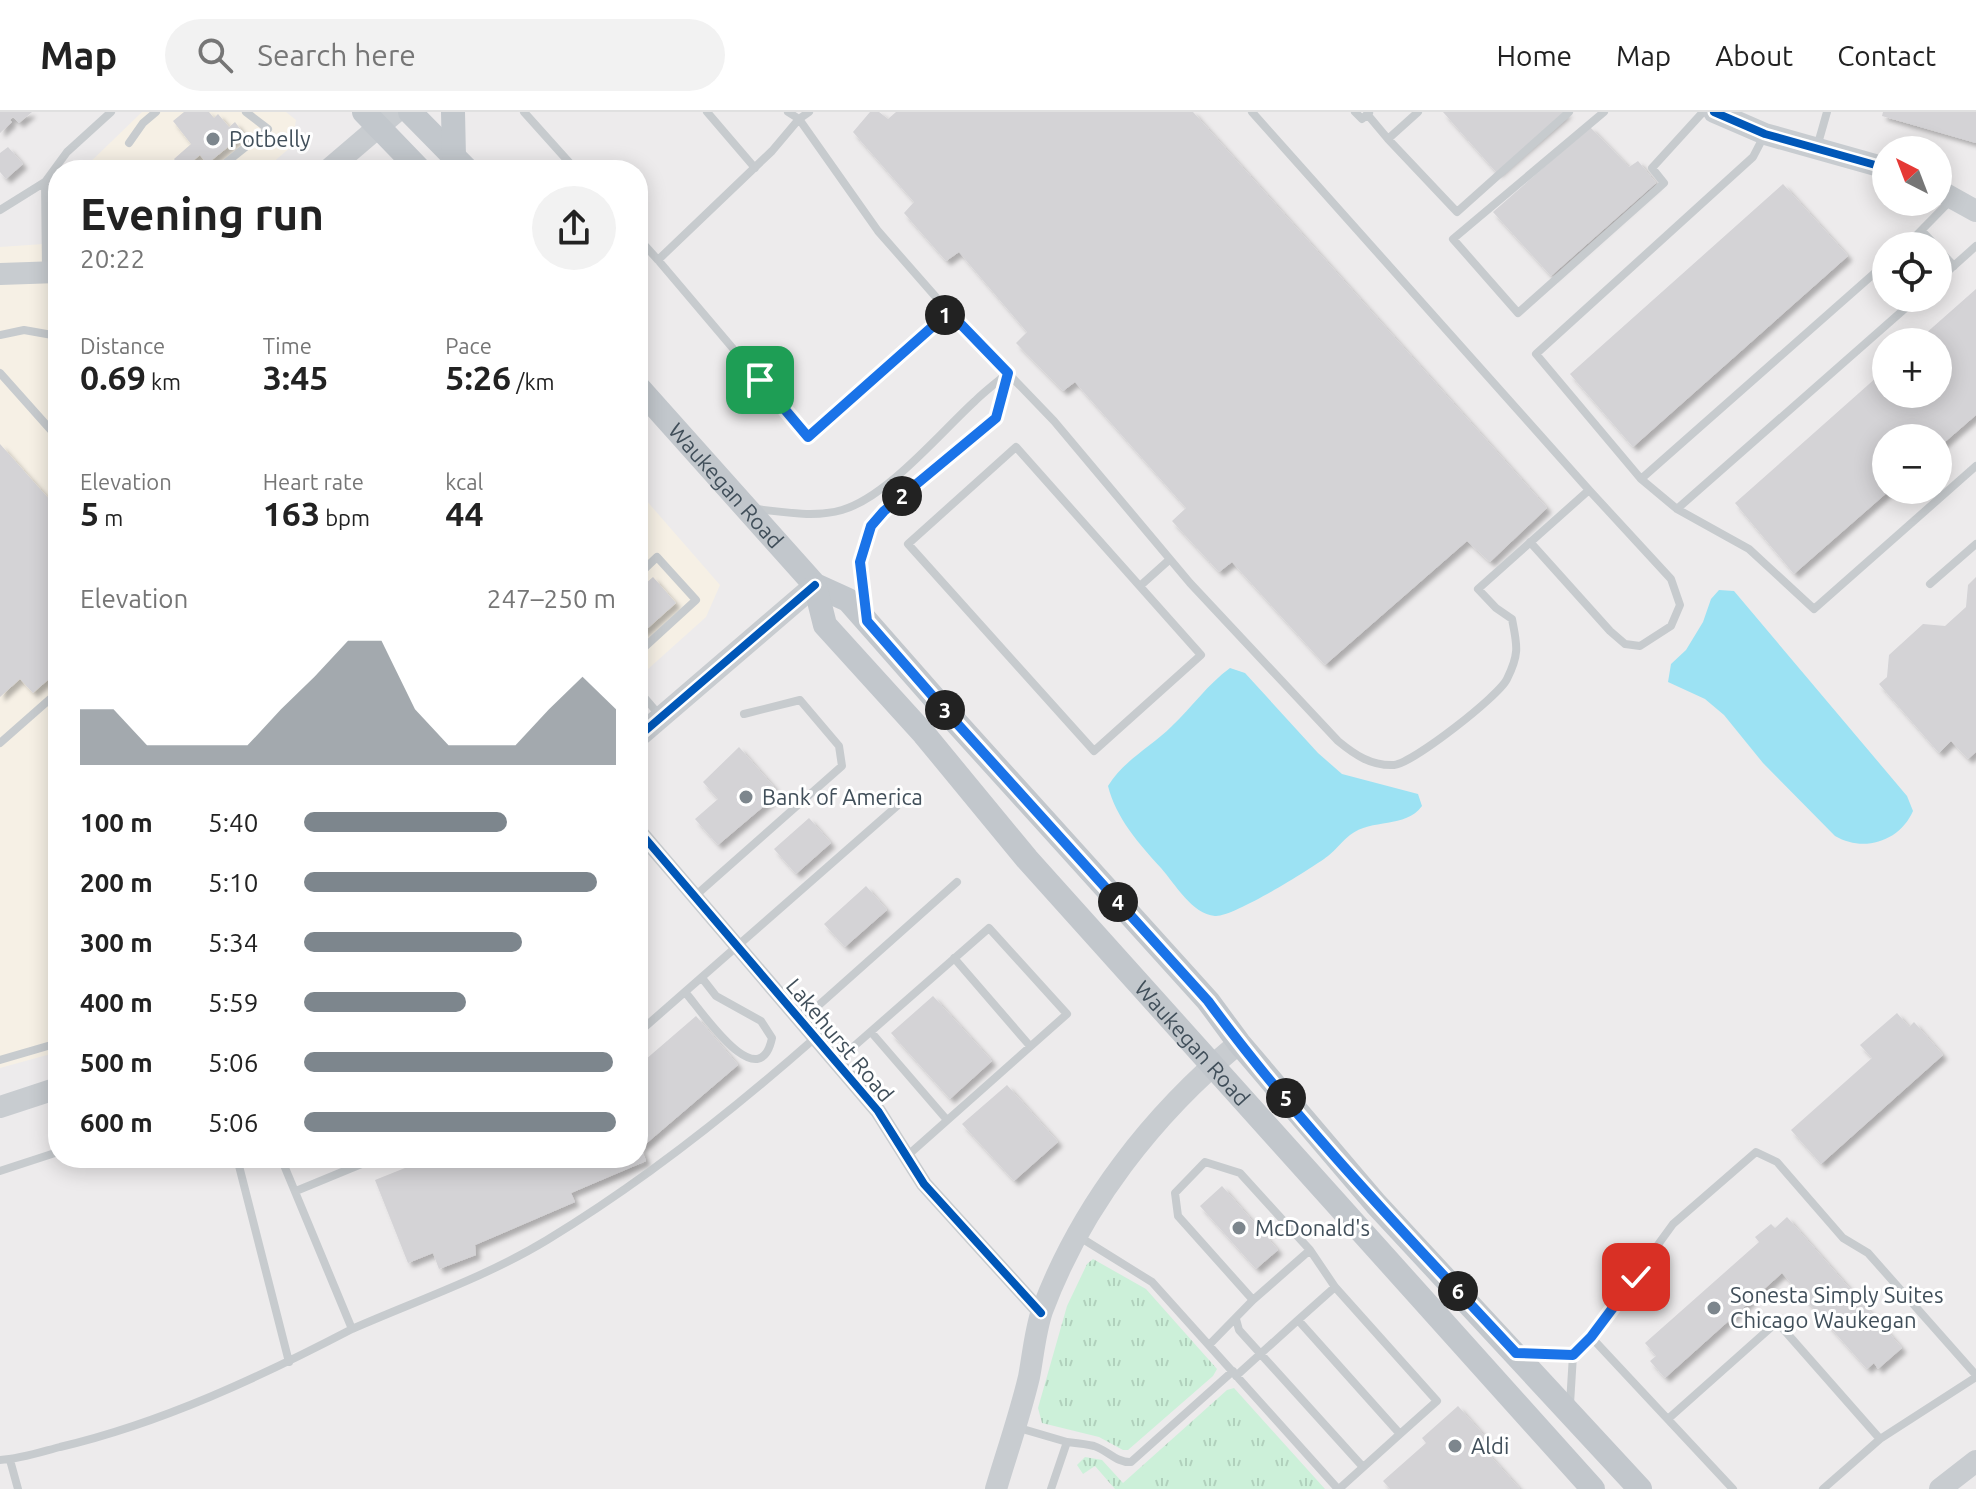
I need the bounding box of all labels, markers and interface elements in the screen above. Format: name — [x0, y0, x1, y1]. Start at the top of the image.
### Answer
search box — [165, 19, 725, 91]
icon: search — [193, 33, 237, 77]
text: Map — [40, 34, 117, 76]
text: Search here — [257, 38, 416, 72]
text: Home — [1497, 40, 1572, 71]
text: Map — [1616, 40, 1671, 71]
text: About — [1715, 40, 1793, 71]
text: Contact — [1837, 40, 1936, 71]
place label: Potbelly — [229, 126, 311, 151]
marker: Potbelly — [204, 130, 222, 148]
north arrow — [1872, 136, 1952, 216]
map controls — [1872, 136, 1952, 504]
button: share — [532, 186, 616, 270]
text: Evening run — [80, 189, 324, 238]
button: locate — [1872, 232, 1952, 312]
text: 20:22 — [80, 244, 145, 273]
pin: 1 — [925, 295, 965, 335]
text: 1 — [939, 302, 951, 327]
button: + — [1872, 328, 1952, 408]
text: Distance — [80, 333, 165, 358]
text: Time — [263, 333, 312, 358]
text: Pace — [445, 333, 492, 358]
pin — [726, 346, 794, 414]
text: 0.69 — [80, 358, 146, 396]
text: 3:45 — [263, 358, 329, 396]
text: 5:26 — [445, 358, 511, 396]
icon: arrive — [738, 358, 782, 402]
text: km — [146, 369, 181, 394]
text: /km — [511, 369, 555, 394]
street label: Waukegan Road — [664, 417, 789, 553]
button: − — [1872, 424, 1952, 504]
text: Elevation — [80, 469, 172, 494]
text: Heart rate — [263, 469, 364, 494]
text: kcal — [445, 469, 483, 494]
pin: 2 — [882, 476, 922, 516]
text: 2 — [896, 483, 908, 508]
text: 5 — [80, 494, 99, 532]
text: 163 — [263, 494, 320, 532]
text: 44 — [445, 494, 484, 532]
text: m — [99, 505, 123, 530]
text: bpm — [320, 505, 370, 530]
text: Elevation — [80, 584, 188, 613]
text: 247–250 m — [487, 584, 616, 613]
pin: 3 — [925, 690, 965, 730]
text: 3 — [939, 697, 951, 722]
place label: Bank of America — [762, 784, 923, 809]
marker: Bank of America — [737, 788, 755, 806]
text: 100 m — [80, 808, 153, 837]
text: 5:40 — [208, 808, 258, 837]
text: 200 m — [80, 868, 153, 897]
text: 5:10 — [208, 868, 258, 897]
pin: 4 — [1098, 882, 1138, 922]
text: 4 — [1112, 889, 1124, 914]
text: 300 m — [80, 928, 153, 957]
text: 5:34 — [208, 928, 258, 957]
street label: Lakehurst Road — [782, 973, 899, 1106]
street label: Waukegan Road — [1130, 975, 1255, 1110]
text: 400 m — [80, 988, 153, 1017]
text: 5:59 — [208, 988, 258, 1017]
text: 500 m — [80, 1048, 153, 1077]
text: 5:06 — [208, 1048, 258, 1077]
pin: 5 — [1266, 1078, 1306, 1118]
text: 5 — [1280, 1085, 1292, 1110]
text: 600 m — [80, 1108, 153, 1137]
text: 5:06 — [208, 1108, 258, 1137]
place label: McDonald's — [1255, 1215, 1370, 1240]
marker: McDonald's — [1230, 1219, 1248, 1237]
pin — [1602, 1243, 1670, 1311]
icon: check — [1614, 1255, 1658, 1299]
pin: 6 — [1438, 1271, 1478, 1311]
text: 6 — [1452, 1278, 1464, 1303]
place label: Sonesta Simply Suites Chicago Waukegan — [1730, 1282, 1943, 1332]
marker: Sonesta Simply Suites Chicago Waukegan — [1705, 1299, 1723, 1317]
place label: Aldi — [1471, 1433, 1509, 1458]
marker: Aldi — [1446, 1437, 1464, 1455]

